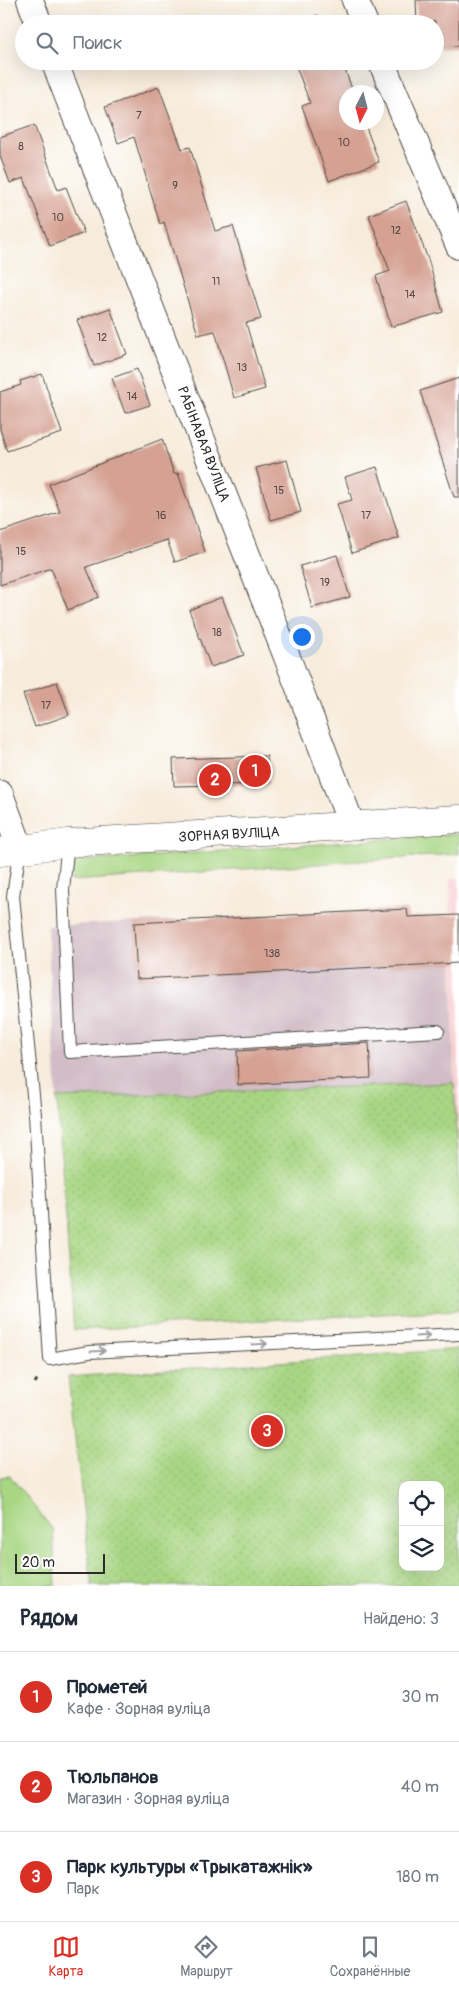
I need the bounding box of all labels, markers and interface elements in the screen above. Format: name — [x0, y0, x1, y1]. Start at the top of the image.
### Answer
search box — [15, 15, 444, 70]
icon: search — [33, 29, 61, 57]
text: Поиск — [73, 31, 123, 55]
north arrow — [339, 85, 384, 130]
house number: 7 — [136, 109, 142, 122]
house number: 10 — [338, 136, 350, 149]
house number: 8 — [18, 140, 24, 153]
house number: 9 — [172, 179, 178, 192]
house number: 10 — [52, 211, 64, 224]
house number: 12 — [391, 224, 401, 237]
house number: 11 — [212, 275, 220, 288]
house number: 14 — [405, 288, 416, 301]
house number: 12 — [97, 331, 107, 344]
house number: 13 — [237, 361, 247, 374]
street label: РАБІНАВАЯ ВУЛІЦА — [174, 384, 233, 504]
house number: 14 — [127, 390, 138, 403]
house number: 15 — [274, 484, 284, 497]
house number: 16 — [156, 509, 166, 522]
house number: 17 — [361, 509, 371, 522]
house number: 15 — [16, 545, 26, 558]
house number: 19 — [320, 576, 330, 589]
your location — [289, 624, 315, 650]
house number: 18 — [212, 626, 222, 639]
house number: 17 — [41, 699, 51, 712]
pin: 1 — [239, 752, 271, 790]
pin: 2 — [199, 761, 231, 799]
street label: ЗОРНАЯ ВУЛІЦА — [178, 823, 280, 846]
house number: 138 — [264, 947, 280, 960]
one-way arrow — [414, 1331, 430, 1340]
one-way arrow — [252, 1339, 268, 1348]
one-way arrow — [90, 1347, 106, 1356]
pin: 3 — [251, 1412, 283, 1450]
map controls — [399, 1481, 444, 1571]
button: locate — [399, 1481, 444, 1526]
button: layers — [399, 1526, 444, 1571]
scale bar — [15, 1551, 105, 1574]
text: 20 m — [22, 1554, 55, 1571]
text: Рядом — [20, 1605, 78, 1632]
text: Найдено: 3 — [363, 1609, 439, 1629]
text: Прометей — [67, 1675, 147, 1699]
text: 1 — [33, 1687, 39, 1707]
text: 30 m — [401, 1687, 439, 1707]
text: Кафе · Зорная вуліца — [67, 1699, 211, 1719]
text: Тюльпанов — [67, 1765, 159, 1789]
text: 2 — [32, 1777, 40, 1797]
text: 40 m — [401, 1777, 439, 1797]
text: Магазин · Зорная вуліца — [67, 1789, 229, 1809]
text: Парк культуры «Трыкатажнік» — [67, 1855, 312, 1879]
text: 3 — [32, 1867, 40, 1887]
text: 180 m — [396, 1867, 439, 1887]
text: Парк — [67, 1879, 100, 1899]
tab: Карта — [48, 1933, 83, 1980]
tab: Маршрут — [180, 1933, 233, 1980]
tab: Сохранённые — [330, 1933, 411, 1980]

